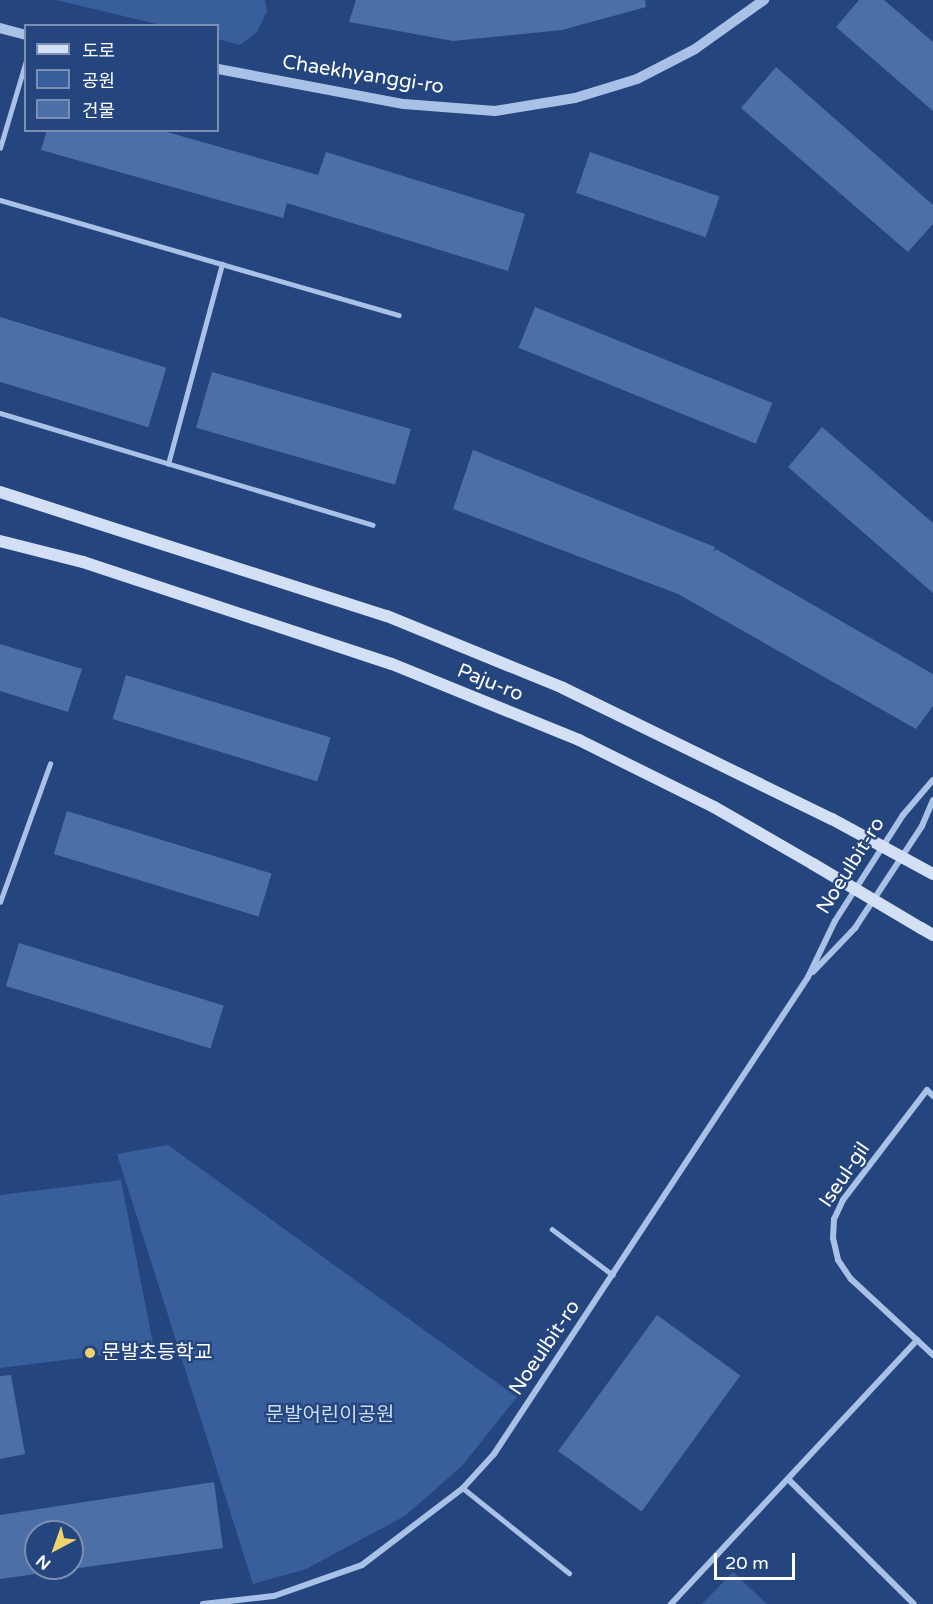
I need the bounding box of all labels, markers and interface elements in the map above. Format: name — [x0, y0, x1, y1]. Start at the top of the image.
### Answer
legend — [24, 24, 219, 132]
text: 도로 — [82, 40, 115, 62]
street label: Chaekhyanggi-ro — [280, 50, 446, 100]
text: 공원 — [82, 70, 115, 92]
text: 건물 — [82, 100, 115, 122]
street label: Paju-ro — [453, 659, 527, 707]
street label: Noeulbit-ro — [812, 813, 890, 919]
street label: Iseul-gil — [815, 1138, 875, 1212]
street label: Noeulbit-ro — [504, 1296, 586, 1400]
place label: 문발초등학교 — [102, 1341, 212, 1365]
marker: 문발초등학교 — [83, 1346, 97, 1360]
park label: 문발어린이공원 — [266, 1403, 394, 1427]
north arrow — [24, 1520, 84, 1580]
scale bar — [717, 1541, 798, 1579]
text: N — [32, 1550, 55, 1574]
text: 20 m — [725, 1552, 769, 1574]

